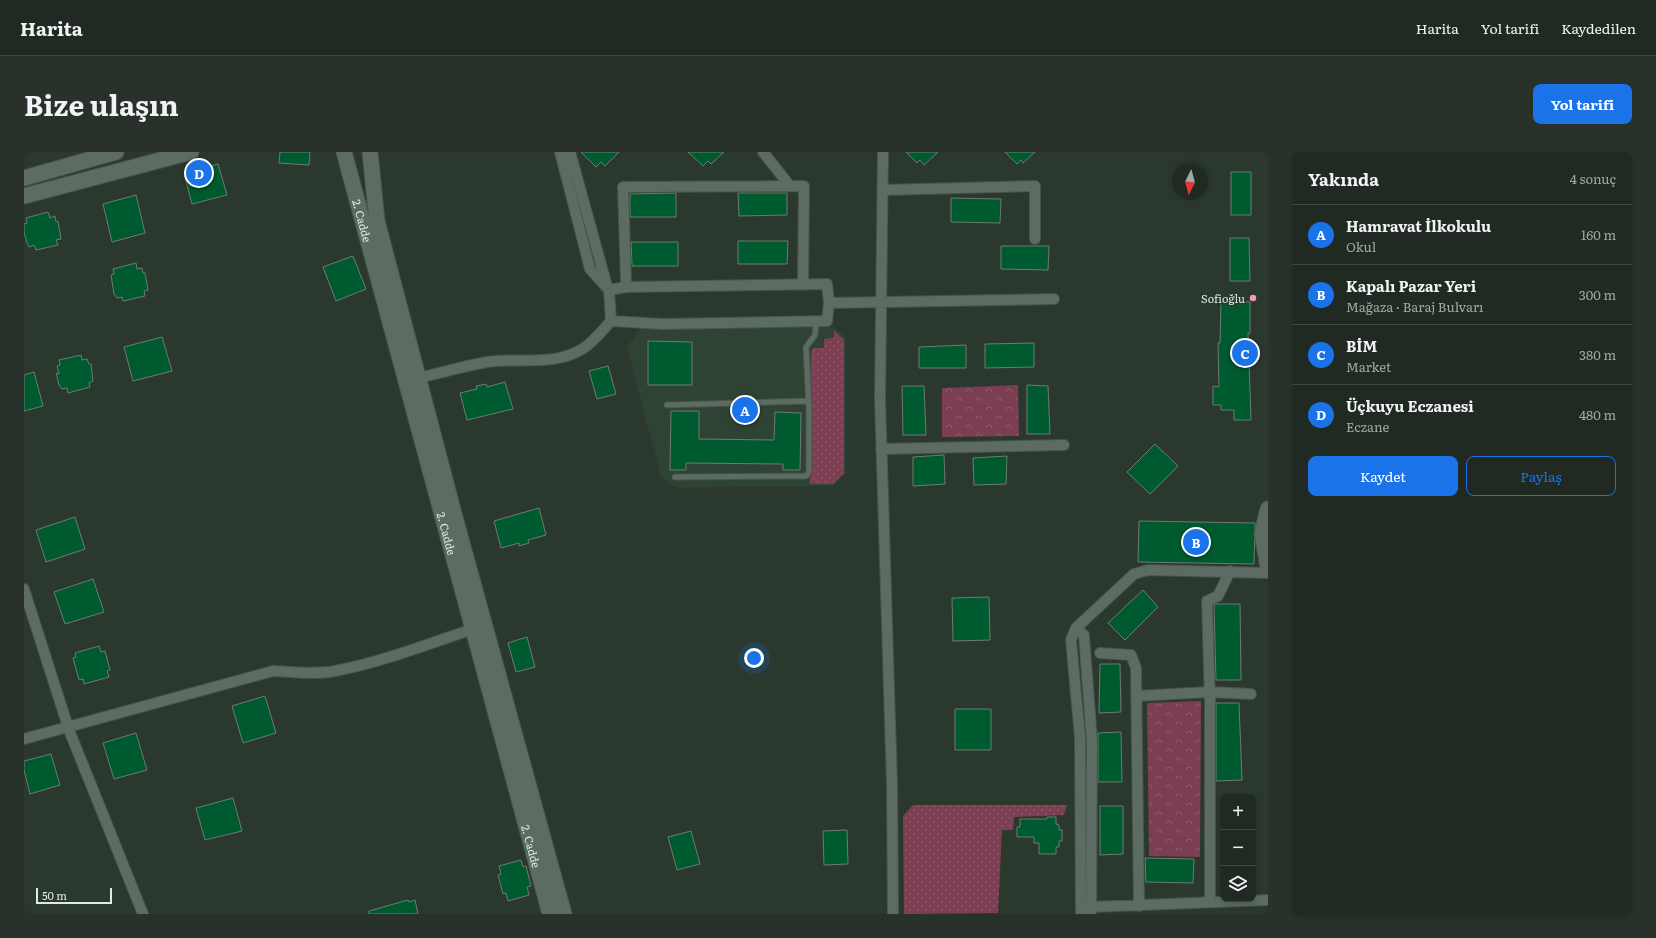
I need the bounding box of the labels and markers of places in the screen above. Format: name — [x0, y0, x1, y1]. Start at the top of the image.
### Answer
pin: D — [186, 158, 212, 188]
place label: Sofioğlu — [1201, 290, 1245, 306]
marker: Sofioğlu — [1248, 293, 1258, 303]
pin: C — [1232, 338, 1258, 368]
pin: A — [732, 395, 758, 425]
pin: B — [1183, 527, 1209, 557]

